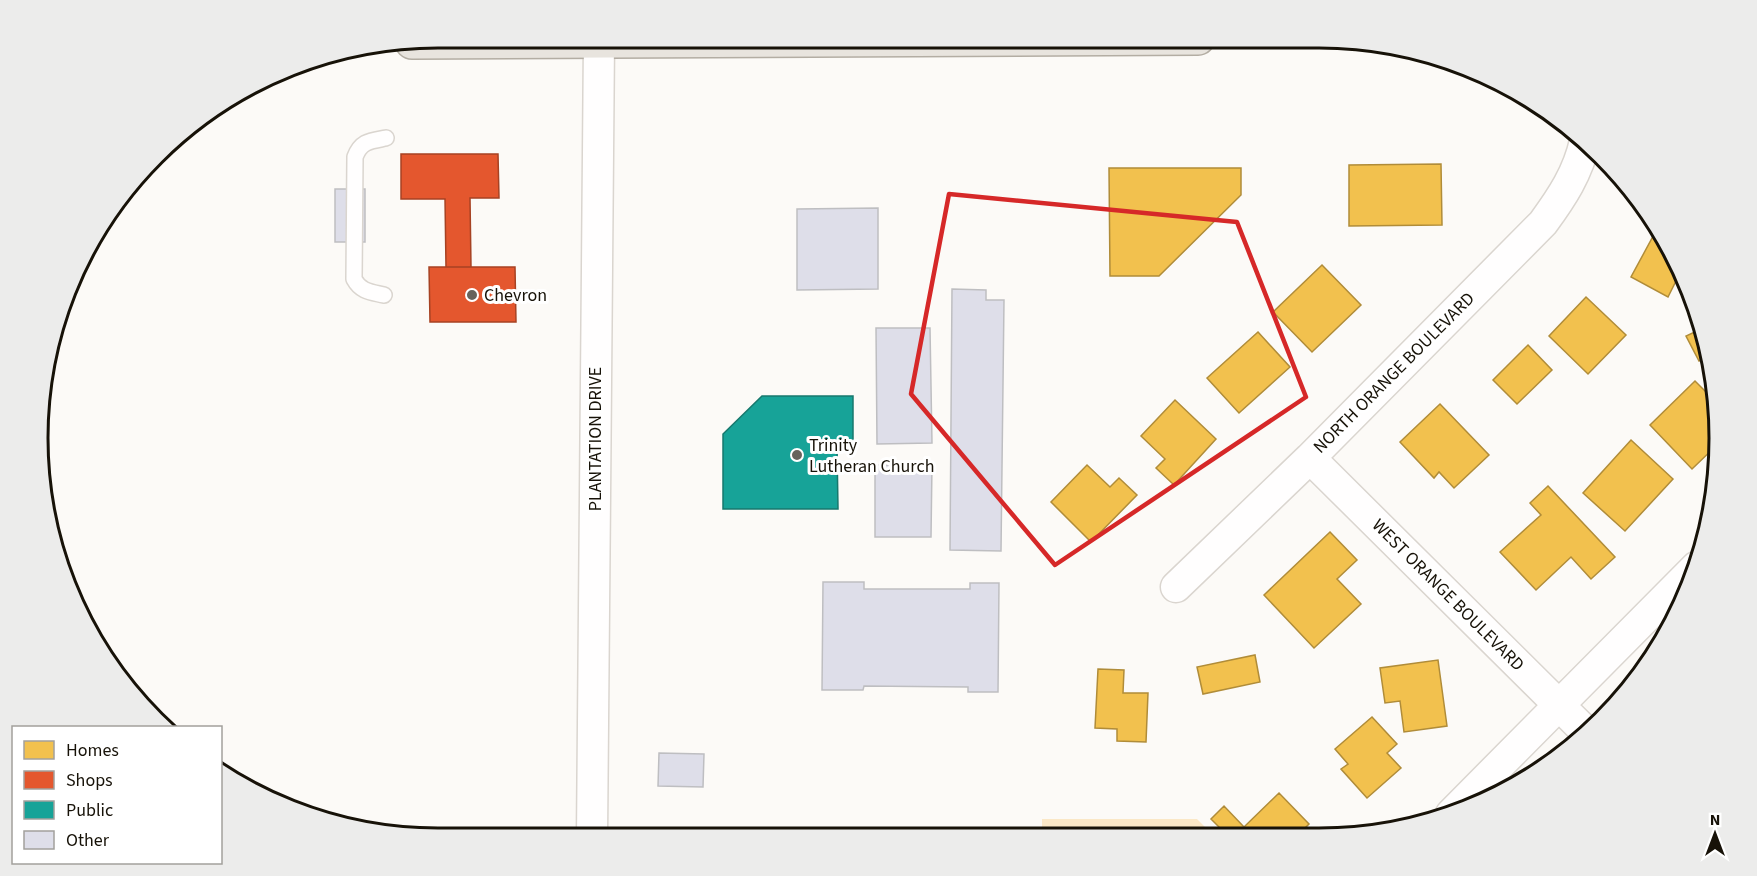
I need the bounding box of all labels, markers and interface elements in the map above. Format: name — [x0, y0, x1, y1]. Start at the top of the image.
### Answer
place label: Chevron — [484, 283, 547, 308]
street label: NORTH ORANGE BOULEVARD — [1308, 287, 1480, 459]
marker: Chevron — [465, 288, 479, 302]
street label: PLANTATION DRIVE — [583, 367, 608, 511]
place label: Trinity Lutheran Church — [809, 433, 934, 479]
marker: Trinity Lutheran Church — [790, 448, 804, 462]
street label: WEST ORANGE BOULEVARD — [1366, 513, 1530, 677]
legend — [12, 726, 222, 864]
text: Homes — [66, 738, 119, 763]
text: Shops — [66, 768, 113, 793]
text: Public — [66, 798, 113, 823]
north arrow — [1685, 804, 1745, 864]
text: N — [1710, 809, 1720, 831]
text: Other — [66, 828, 110, 853]

